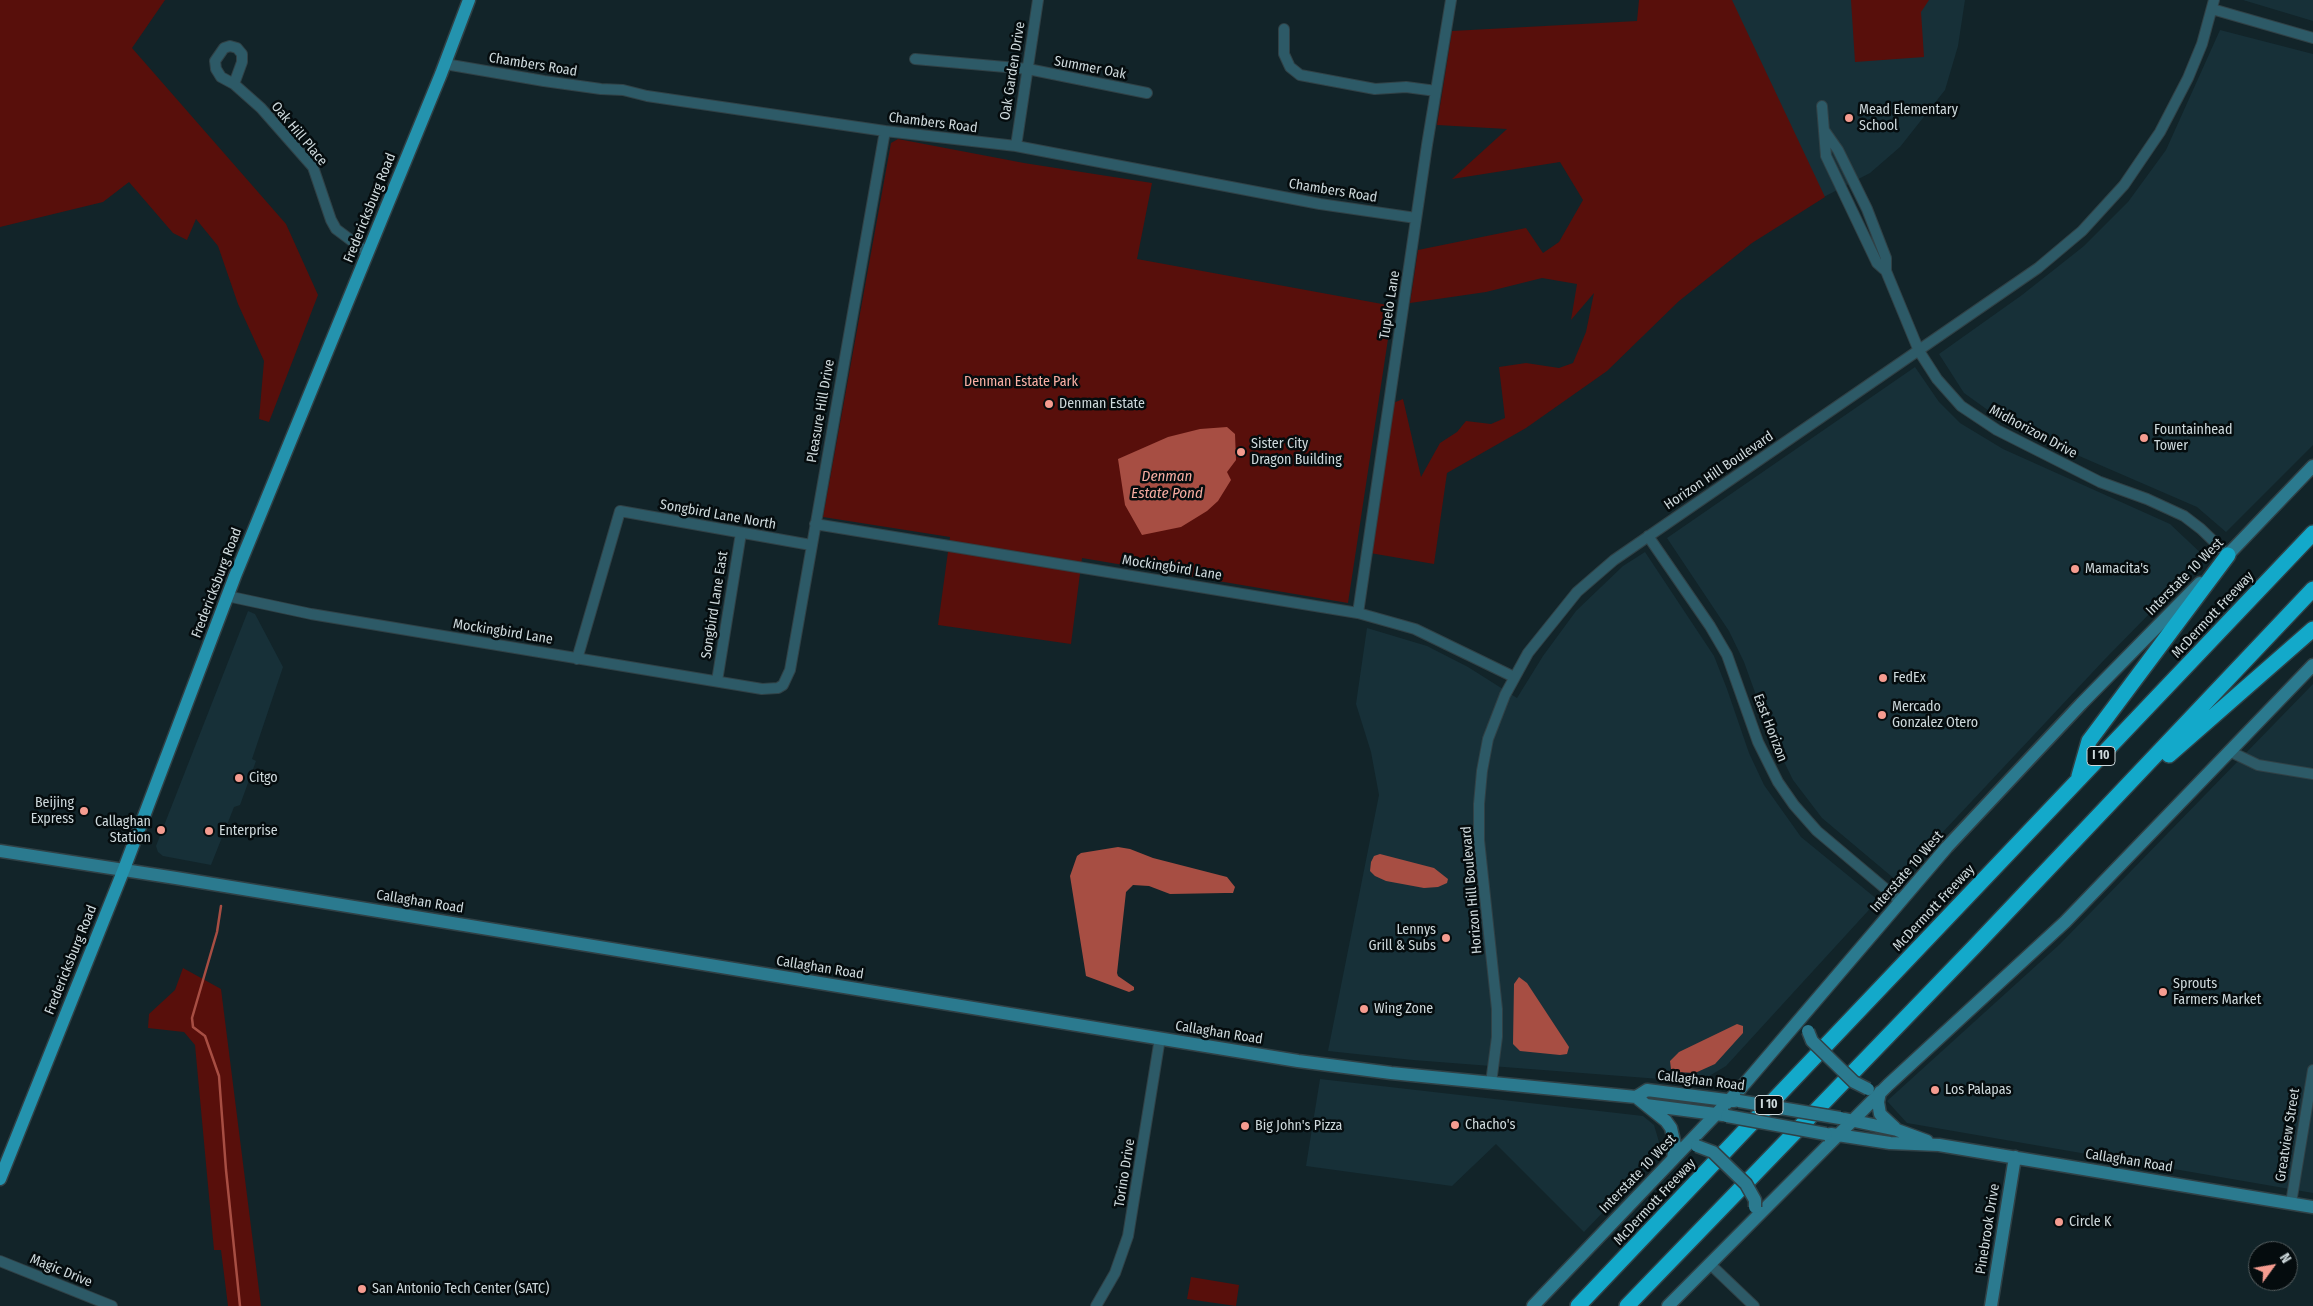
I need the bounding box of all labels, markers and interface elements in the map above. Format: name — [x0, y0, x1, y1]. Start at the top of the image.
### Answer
street label: Oak Garden Drive — [997, 21, 1029, 121]
street label: Chambers Road — [488, 50, 578, 80]
street label: Summer Oak — [1053, 53, 1127, 83]
street label: Oak Hill Place — [267, 99, 331, 169]
place label: Mead Elementary School — [1859, 102, 1958, 134]
street label: Chambers Road — [888, 109, 978, 137]
marker: Mead Elementary School — [1843, 112, 1855, 124]
street label: Fredericksburg Road — [340, 151, 400, 265]
street label: Chambers Road — [1288, 176, 1378, 206]
street label: Tupelo Lane — [1376, 270, 1404, 340]
street label: Pleasure Hill Drive — [804, 358, 838, 464]
park label: Denman Estate Park — [964, 374, 1078, 390]
place label: Denman Estate — [1059, 396, 1145, 412]
marker: Denman Estate — [1043, 398, 1055, 410]
street label: Midhorizon Drive — [1986, 402, 2080, 462]
place label: Fountainhead Tower — [2154, 422, 2232, 454]
street label: Horizon Hill Boulevard — [1661, 428, 1777, 514]
marker: Fountainhead Tower — [2138, 432, 2150, 444]
place label: Sister City Dragon Building — [1251, 436, 1342, 468]
marker: Sister City Dragon Building — [1235, 446, 1247, 458]
water label: Denman Estate Pond — [1131, 468, 1203, 503]
street label: Songbird Lane North — [659, 497, 777, 533]
street label: Fredericksburg Road — [188, 526, 246, 640]
street label: Interstate 10 West — [2143, 535, 2227, 619]
street label: Songbird Lane East — [698, 550, 732, 660]
street label: Mockingbird Lane — [1121, 552, 1223, 584]
place label: Mamacita's — [2085, 561, 2149, 577]
marker: Mamacita's — [2069, 563, 2081, 575]
street label: McDermott Freeway — [2169, 568, 2257, 662]
street label: Mockingbird Lane — [452, 616, 554, 648]
place label: FedEx — [1893, 670, 1926, 686]
marker: FedEx — [1877, 672, 1889, 684]
street label: East Horizon — [1749, 692, 1791, 764]
place label: Mercado Gonzalez Otero — [1892, 699, 1978, 732]
marker: Mercado Gonzalez Otero — [1876, 709, 1888, 721]
road number: I 10 — [2087, 746, 2115, 766]
place label: Citgo — [249, 770, 278, 786]
marker: Citgo — [233, 772, 245, 784]
place label: Beijing Express — [31, 795, 74, 828]
marker: Beijing Express — [78, 805, 90, 817]
place label: Callaghan Station — [95, 814, 151, 846]
place label: Enterprise — [219, 823, 278, 839]
marker: Callaghan Station — [155, 824, 167, 836]
marker: Enterprise — [203, 825, 215, 837]
street label: Horizon Hill Boulevard — [1458, 825, 1486, 955]
street label: Interstate 10 West — [1867, 828, 1947, 916]
street label: McDermott Freeway — [1890, 861, 1978, 955]
street label: Callaghan Road — [375, 887, 465, 917]
street label: Fredericksburg Road — [41, 903, 101, 1017]
place label: Lennys Grill & Subs — [1369, 922, 1436, 954]
marker: Lennys Grill & Subs — [1440, 932, 1452, 944]
street label: Callaghan Road — [775, 953, 865, 983]
place label: Sprouts Farmers Market — [2173, 976, 2261, 1009]
marker: Sprouts Farmers Market — [2157, 986, 2169, 998]
place label: Wing Zone — [1374, 1001, 1433, 1017]
marker: Wing Zone — [1358, 1003, 1370, 1015]
street label: Callaghan Road — [1174, 1018, 1264, 1048]
street label: Callaghan Road — [1656, 1067, 1746, 1095]
place label: Los Palapas — [1945, 1082, 2011, 1098]
marker: Los Palapas — [1929, 1084, 1941, 1096]
street label: Greatview Street — [2272, 1087, 2304, 1183]
road number: I 10 — [1755, 1096, 1783, 1114]
place label: Chacho's — [1465, 1117, 1515, 1133]
place label: Big John's Pizza — [1255, 1118, 1342, 1134]
marker: Chacho's — [1449, 1119, 1461, 1131]
marker: Big John's Pizza — [1239, 1120, 1251, 1132]
street label: Interstate 10 West — [1596, 1131, 1680, 1217]
street label: Torino Drive — [1111, 1138, 1139, 1208]
street label: Callaghan Road — [2084, 1146, 2174, 1176]
street label: McDermott Freeway — [1611, 1155, 1699, 1249]
street label: Pinebrook Drive — [1973, 1183, 2003, 1275]
place label: Circle K — [2069, 1214, 2111, 1230]
marker: Circle K — [2053, 1216, 2065, 1228]
north arrow — [2248, 1241, 2298, 1291]
text: N — [2276, 1250, 2295, 1266]
street label: Magic Drive — [27, 1251, 95, 1291]
place label: San Antonio Tech Center (SATC) — [372, 1281, 549, 1297]
marker: San Antonio Tech Center (SATC) — [356, 1283, 368, 1295]

